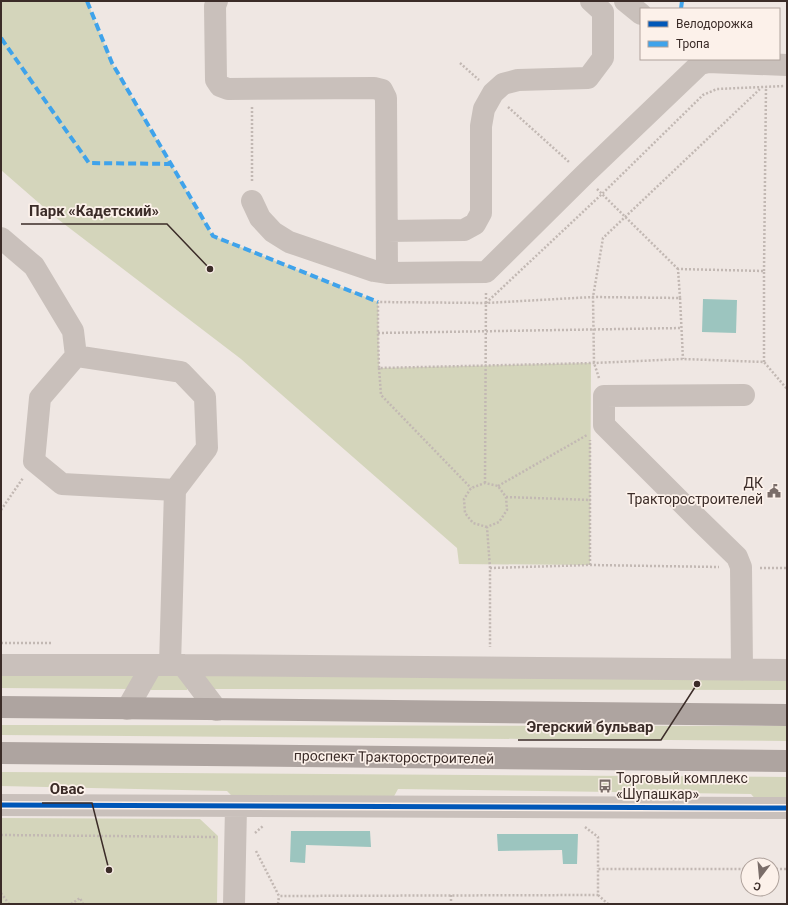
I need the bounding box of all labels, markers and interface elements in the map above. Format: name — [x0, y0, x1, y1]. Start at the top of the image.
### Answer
legend — [640, 8, 780, 60]
text: Велодорожка — [676, 17, 753, 31]
text: Тропа — [676, 37, 710, 51]
callout: Парк «Кадетский» — [21, 197, 167, 224]
text: Парк «Кадетский» — [29, 202, 159, 220]
place label: ДК Тракторостроителей — [627, 475, 763, 507]
public building icon: ДК Тракторостроителей — [766, 483, 782, 499]
callout: Эгерский бульвар — [518, 713, 661, 740]
text: Эгерский бульвар — [526, 718, 654, 736]
street label: проспект Тракторостроителей — [294, 747, 494, 767]
place label: Торговый комплекс «Шупашкар» — [616, 770, 748, 802]
callout: Овас — [42, 776, 92, 803]
bus stop icon: Торговый комплекс «Шупашкар» — [597, 778, 613, 794]
text: Овас — [50, 780, 85, 798]
north arrow — [740, 857, 780, 897]
text: С — [752, 879, 763, 893]

